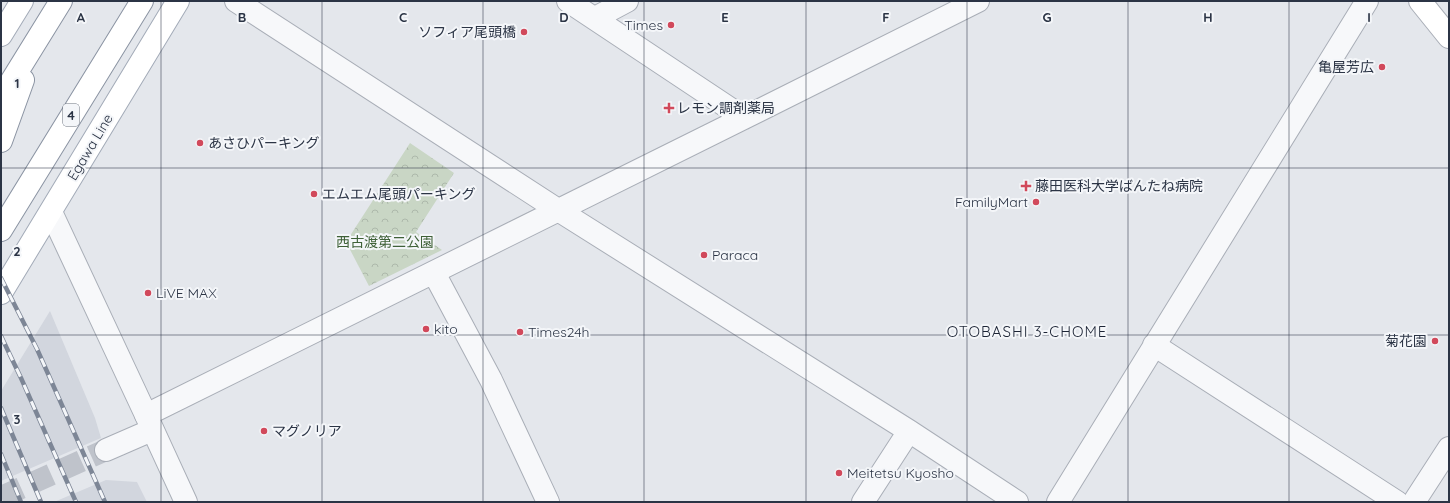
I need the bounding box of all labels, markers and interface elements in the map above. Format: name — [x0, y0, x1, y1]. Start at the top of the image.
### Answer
text: A — [77, 9, 86, 25]
text: B — [238, 9, 246, 25]
text: C — [399, 9, 407, 25]
text: D — [559, 9, 569, 25]
text: E — [721, 9, 729, 25]
text: F — [882, 9, 890, 25]
text: G — [1042, 9, 1052, 25]
text: H — [1203, 9, 1213, 25]
text: I — [1367, 9, 1371, 25]
place label: Times — [624, 16, 663, 34]
marker: Times — [666, 20, 676, 30]
place label: ソフィア尾頭橋 — [418, 23, 516, 41]
marker: ソフィア尾頭橋 — [519, 27, 529, 37]
place label: 亀屋芳広 — [1318, 58, 1374, 76]
marker: 亀屋芳広 — [1377, 62, 1387, 72]
text: 1 — [14, 75, 20, 91]
place label: レモン調剤薬局 — [677, 99, 775, 117]
marker: レモン調剤薬局 — [664, 103, 674, 113]
road number: 4 — [63, 104, 79, 126]
street label: Egawa Line — [63, 110, 117, 183]
place label: あさひパーキング — [208, 134, 320, 152]
marker: あさひパーキング — [195, 138, 205, 148]
place label: 藤田医科大学ばんたね病院 — [1035, 177, 1203, 195]
marker: 藤田医科大学ばんたね病院 — [1020, 180, 1032, 192]
place label: エムエム尾頭パーキング — [322, 185, 476, 203]
marker: エムエム尾頭パーキング — [309, 189, 319, 199]
place label: FamilyMart — [955, 193, 1028, 211]
marker: FamilyMart — [1031, 197, 1041, 207]
park label: 西古渡第二公園 — [336, 233, 434, 251]
text: 2 — [13, 243, 21, 259]
place label: Paraca — [712, 246, 758, 264]
marker: Paraca — [699, 250, 709, 260]
place label: LiVE MAX — [156, 284, 217, 302]
marker: LiVE MAX — [143, 288, 153, 298]
place label: kito — [434, 320, 458, 338]
district label: OTOBASHI 3-CHOME — [947, 322, 1107, 341]
place label: Times24h — [528, 323, 590, 341]
marker: kito — [421, 324, 431, 334]
marker: Times24h — [515, 327, 525, 337]
place label: 菊花園 — [1385, 332, 1427, 350]
marker: 菊花園 — [1430, 336, 1440, 346]
text: 3 — [14, 411, 21, 427]
place label: マグノリア — [272, 422, 342, 440]
marker: マグノリア — [259, 426, 269, 436]
place label: Meitetsu Kyosho — [847, 464, 954, 482]
marker: Meitetsu Kyosho — [834, 468, 844, 478]

